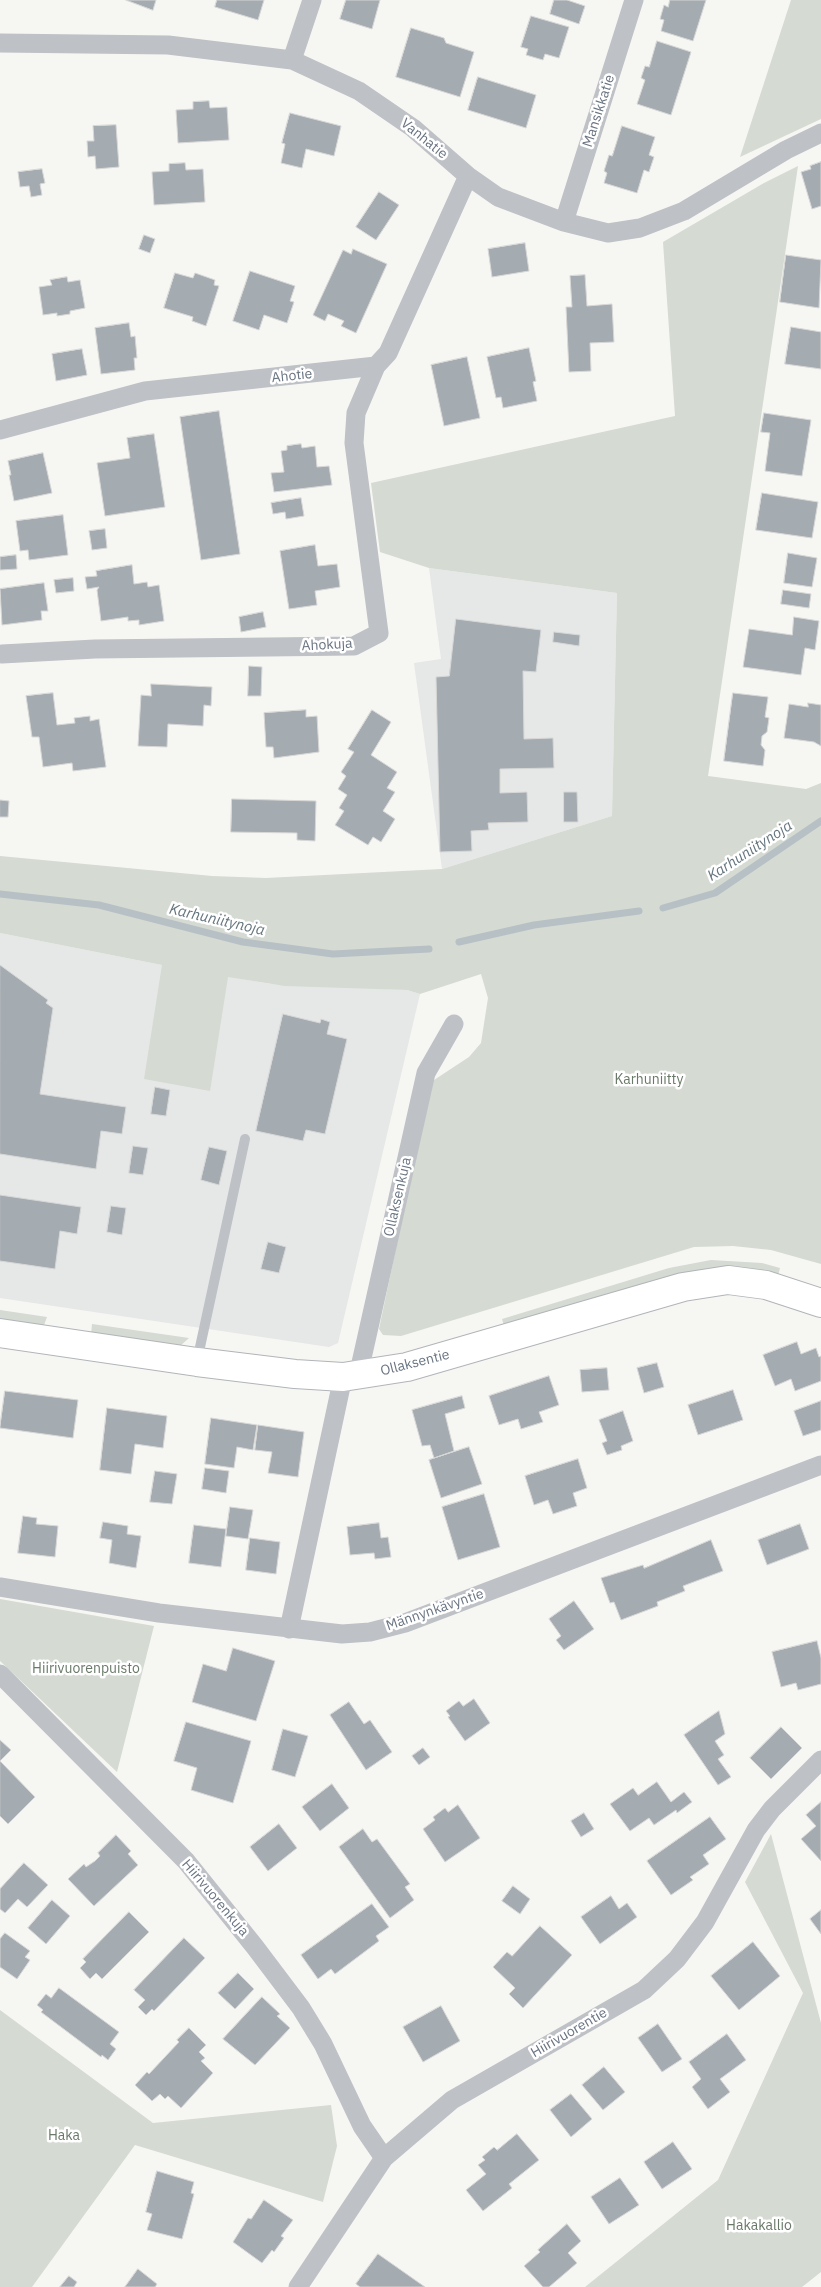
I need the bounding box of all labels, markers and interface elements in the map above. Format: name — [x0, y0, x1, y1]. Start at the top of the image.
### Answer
street label: Mansikkatie — [579, 73, 619, 149]
street label: Vanhatie — [397, 115, 451, 163]
street label: Ahotie — [271, 366, 313, 386]
street label: Ahokuja — [301, 635, 353, 655]
water label: Karhuniitynoja — [704, 817, 796, 885]
water label: Karhuniitynoja — [167, 900, 267, 940]
park label: Karhuniitty — [615, 1072, 683, 1088]
street label: Ollaksenkuja — [381, 1156, 415, 1238]
street label: Ollaksentie — [379, 1346, 451, 1380]
street label: Männynkävyntie — [384, 1585, 486, 1635]
park label: Hiirivuorenpuisto — [32, 1661, 140, 1677]
street label: Hiirivuorenkuja — [178, 1856, 252, 1940]
street label: Hiirivuorentie — [528, 2004, 610, 2062]
park label: Haka — [48, 2128, 80, 2144]
park label: Hakakallio — [726, 2218, 792, 2234]

